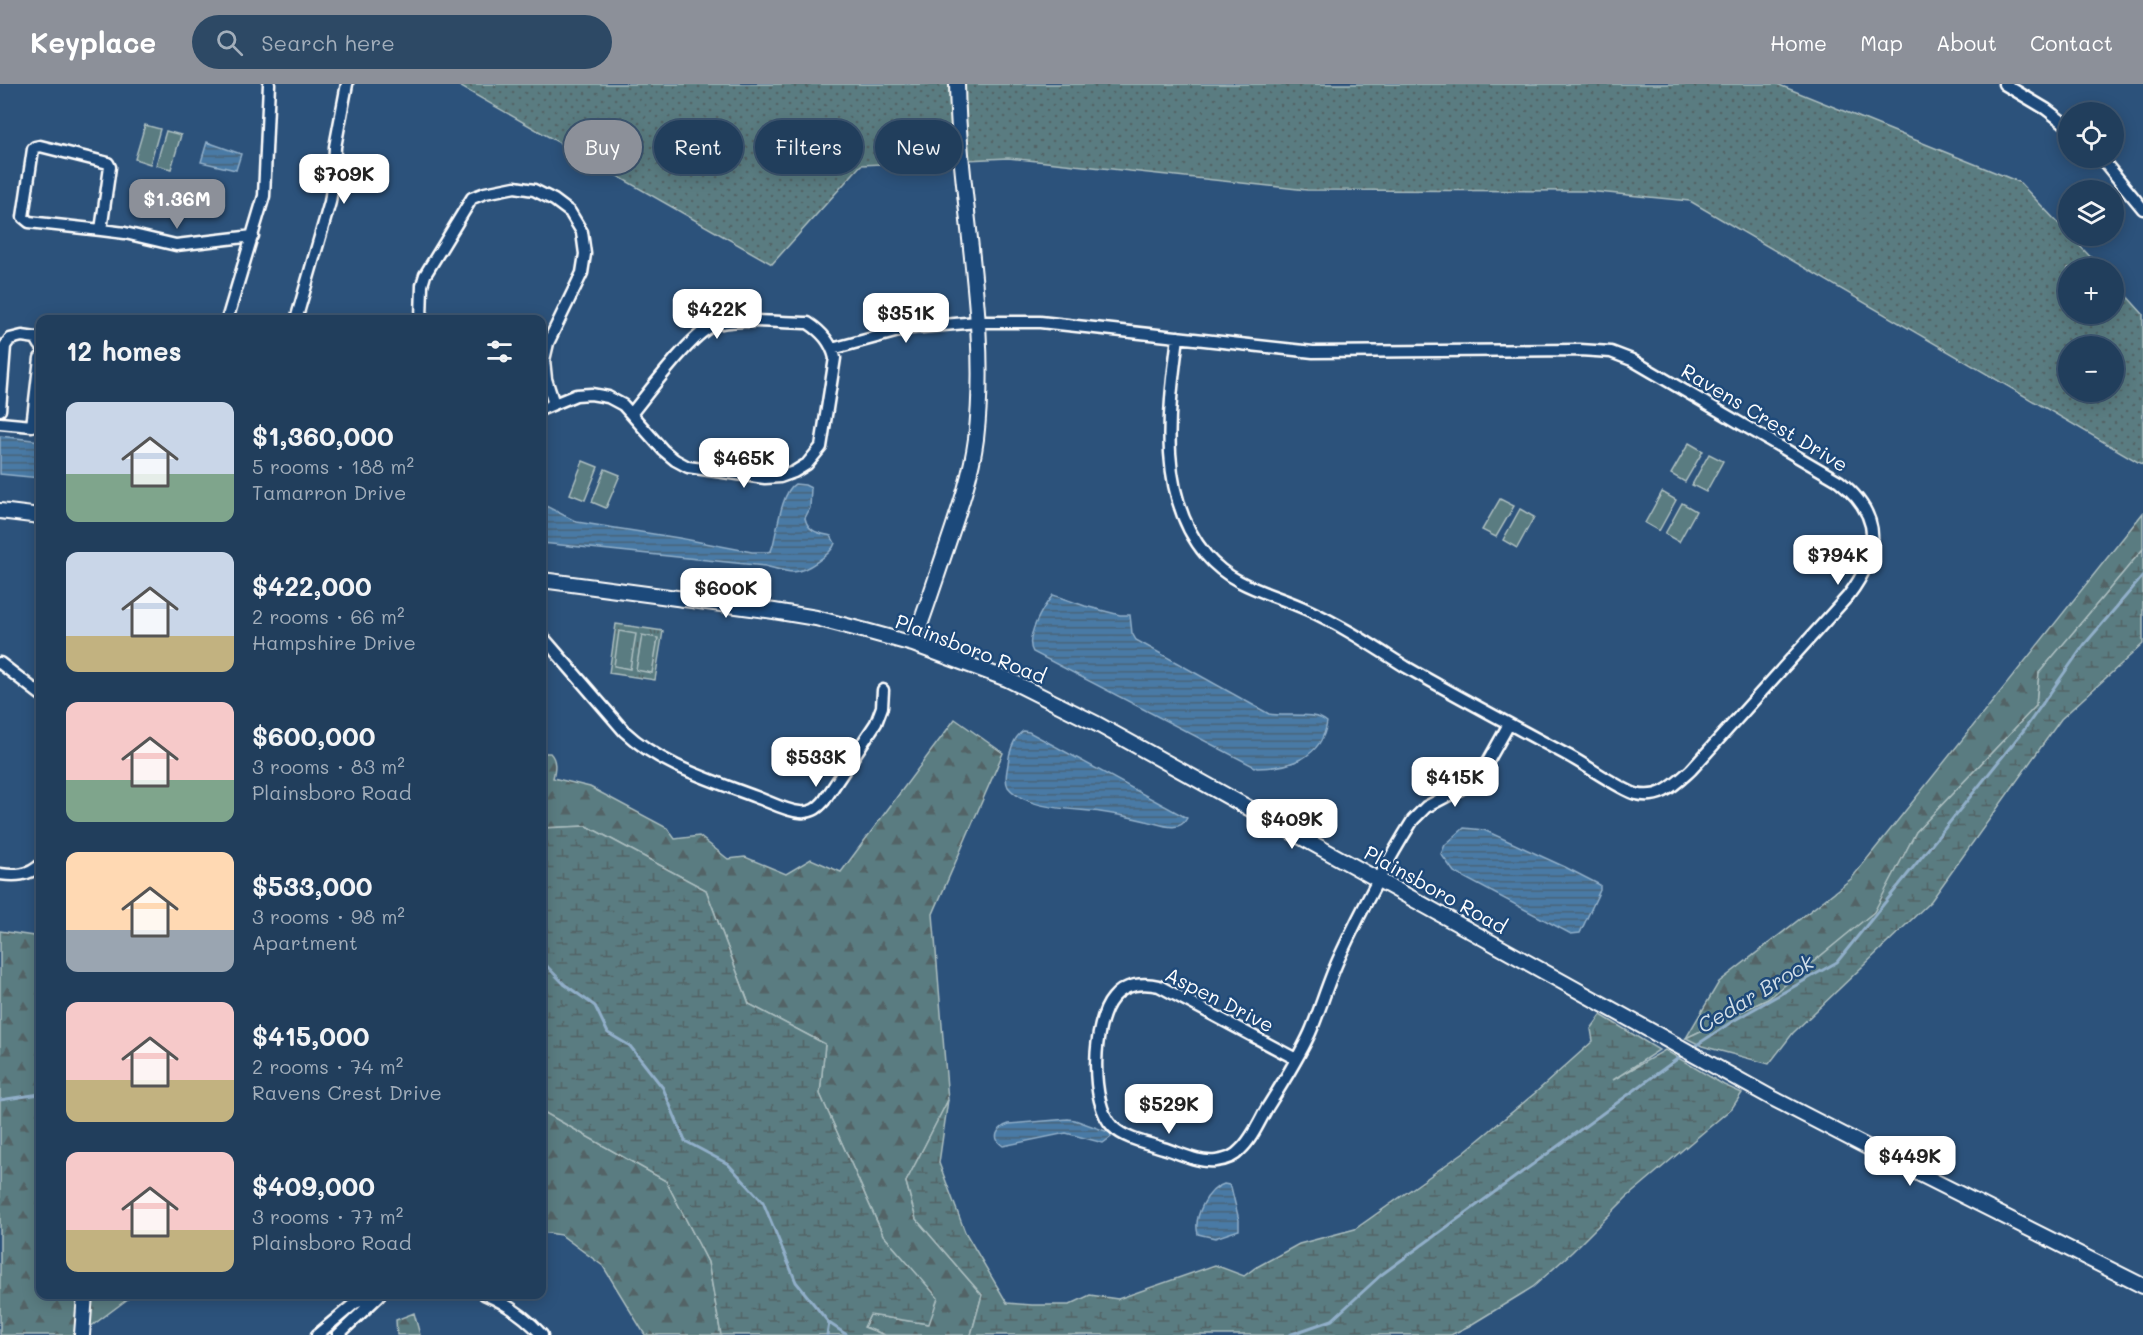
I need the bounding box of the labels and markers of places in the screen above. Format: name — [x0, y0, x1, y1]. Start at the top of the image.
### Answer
pin: $709K — [302, 154, 386, 205]
pin: $1.36M — [128, 179, 226, 230]
pin: $422K — [675, 289, 759, 340]
pin: $351K — [864, 293, 948, 344]
pin: $465K — [702, 438, 786, 489]
pin: $794K — [1796, 535, 1880, 586]
pin: $600K — [684, 568, 768, 619]
pin: $533K — [774, 737, 858, 788]
pin: $415K — [1413, 757, 1497, 808]
pin: $409K — [1250, 799, 1334, 850]
pin: $529K — [1127, 1084, 1211, 1135]
pin: $449K — [1868, 1136, 1952, 1187]

